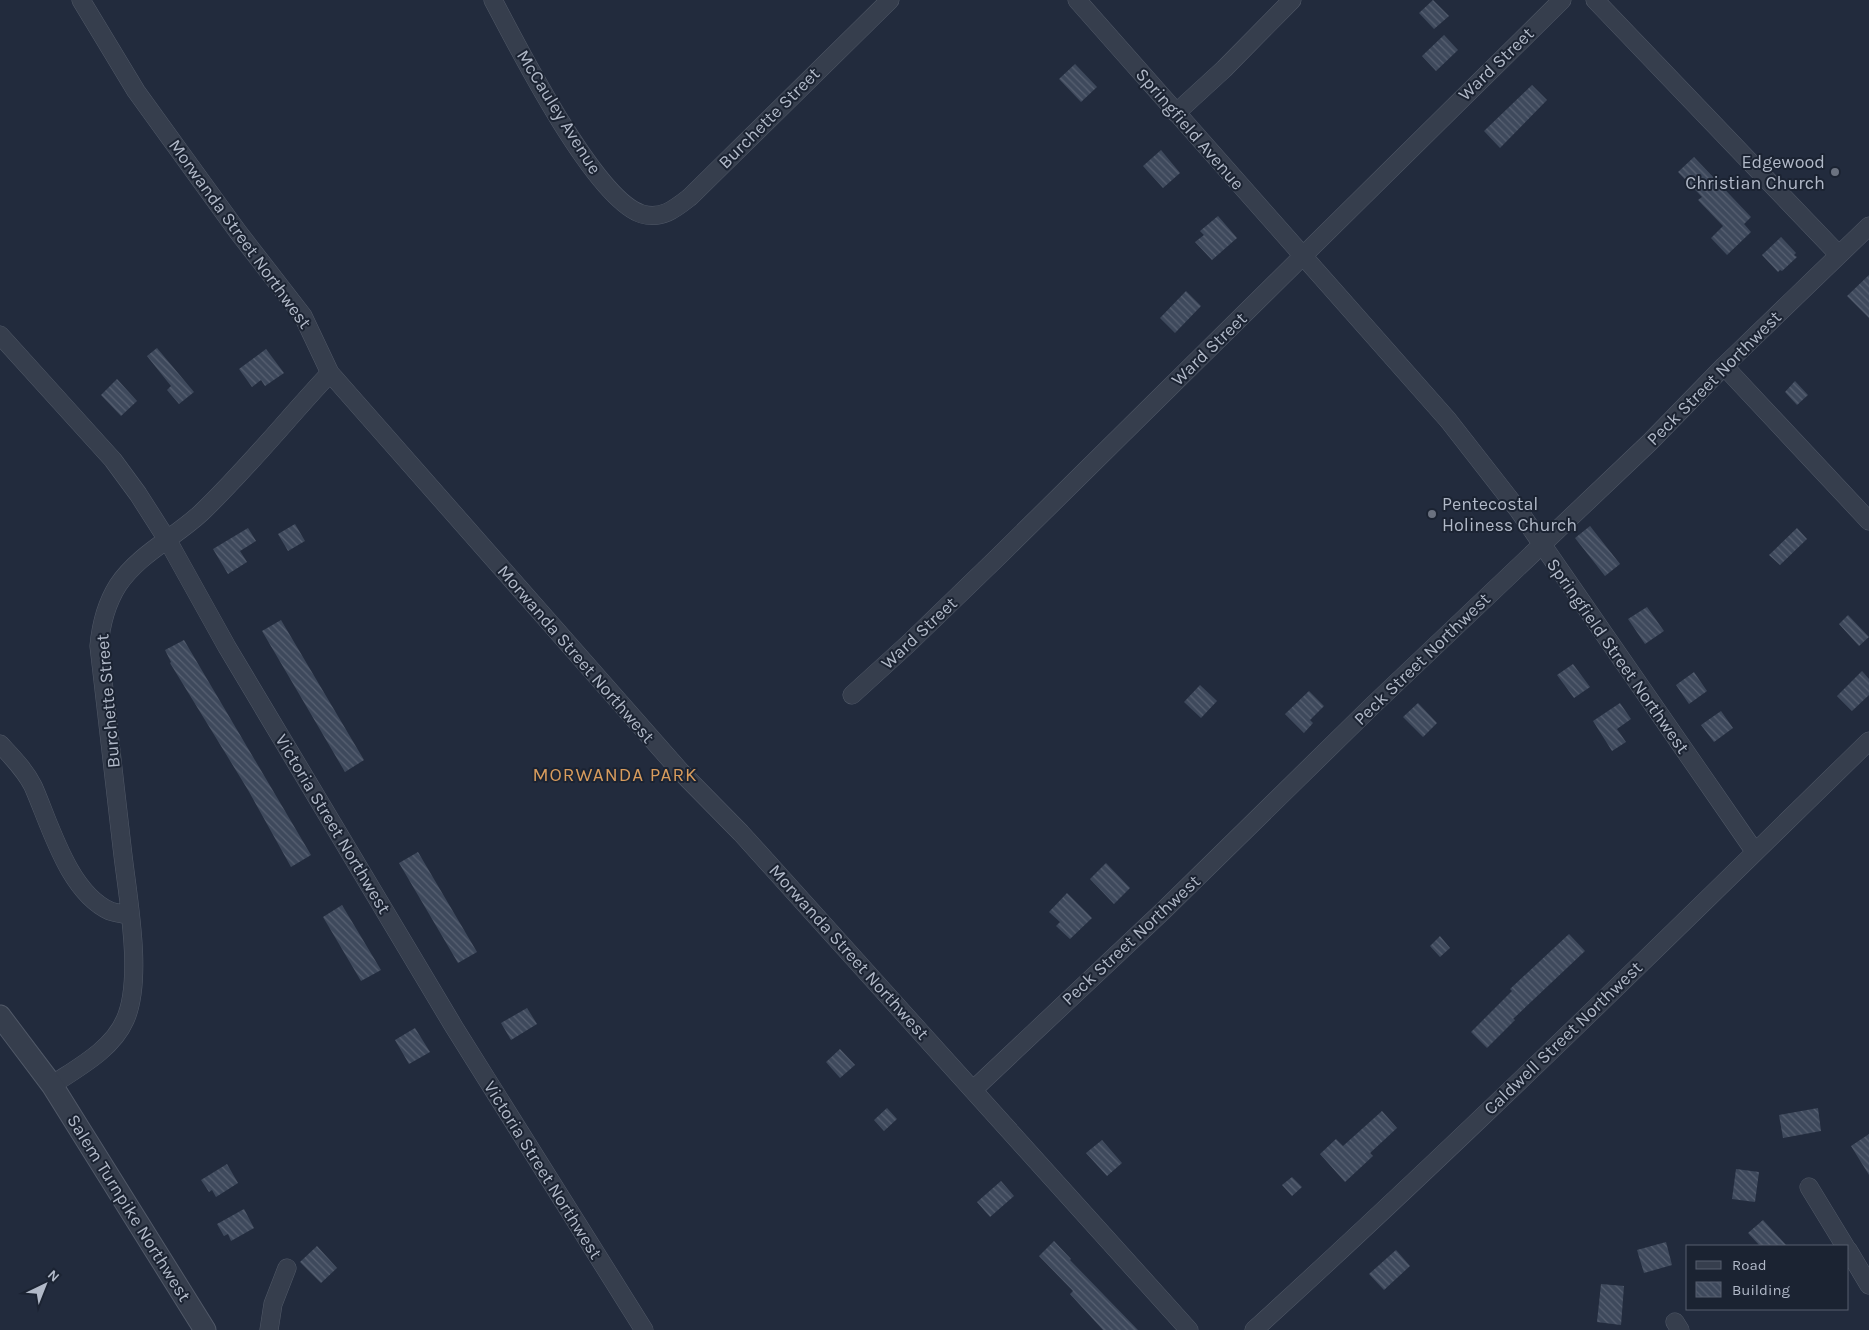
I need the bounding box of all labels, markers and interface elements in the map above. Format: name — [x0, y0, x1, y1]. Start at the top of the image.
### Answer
street label: Ward Street — [1454, 22, 1538, 105]
street label: McCauley Avenue — [512, 46, 606, 178]
street label: Burchette Street — [714, 63, 824, 173]
street label: Springfield Avenue — [1131, 64, 1249, 194]
street label: Morwanda Street Northwest — [164, 135, 316, 333]
place label: Edgewood Christian Church — [1685, 151, 1825, 194]
marker: Edgewood Christian Church — [1829, 166, 1841, 178]
street label: Peck Street Northwest — [1642, 306, 1786, 450]
street label: Ward Street — [1167, 307, 1251, 390]
place label: Pentecostal Holiness Church — [1442, 493, 1577, 536]
marker: Pentecostal Holiness Church — [1426, 508, 1438, 520]
street label: Springfield Street Northwest — [1542, 554, 1694, 758]
street label: Morwanda Street Northwest — [493, 560, 659, 748]
street label: Peck Street Northwest — [1349, 588, 1495, 730]
street label: Ward Street — [876, 592, 962, 674]
street label: Burchette Street — [91, 633, 125, 769]
street label: Victoria Street Northwest — [271, 730, 396, 918]
district label: MORWANDA PARK — [532, 764, 698, 786]
street label: Morwanda Street Northwest — [764, 860, 934, 1045]
street label: Peck Street Northwest — [1057, 870, 1205, 1010]
street label: Caldwell Street Northwest — [1479, 956, 1647, 1119]
street label: Victoria Street Northwest — [479, 1077, 607, 1263]
street label: Salem Turnpike Northwest — [62, 1110, 196, 1306]
legend — [1686, 1245, 1849, 1310]
text: Road — [1732, 1256, 1767, 1274]
north arrow — [20, 1260, 70, 1310]
text: N — [44, 1266, 63, 1286]
text: Building — [1732, 1281, 1790, 1299]

